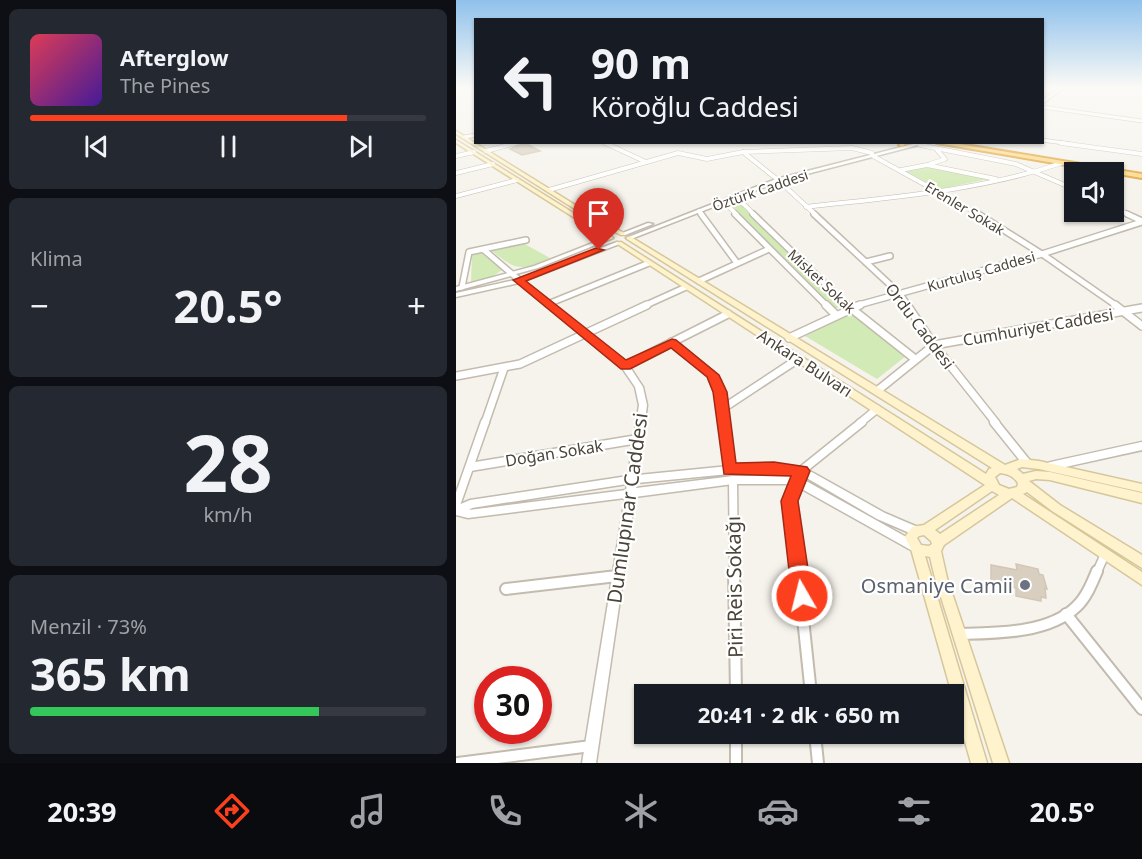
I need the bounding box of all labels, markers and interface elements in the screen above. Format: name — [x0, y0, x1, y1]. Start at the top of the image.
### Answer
text: 90 m — [591, 34, 691, 91]
text: Afterglow — [120, 42, 229, 72]
icon: left — [492, 42, 570, 120]
text: The Pines — [120, 72, 210, 99]
text: Köroğlu Caddesi — [591, 88, 799, 125]
icon: previous — [80, 130, 113, 163]
icon: pause — [212, 130, 245, 163]
icon: next — [344, 130, 377, 163]
map controls — [1064, 162, 1124, 222]
button: sound — [1064, 162, 1124, 222]
street label: Öztürk Caddesi — [710, 165, 810, 215]
street label: Erenler Sokak — [922, 177, 1009, 240]
pin — [573, 188, 624, 250]
icon: arrive — [582, 197, 615, 230]
text: Klima — [30, 245, 83, 272]
street label: Misket Sokak — [784, 245, 860, 318]
street label: Kurtuluş Caddesi — [925, 246, 1037, 296]
text: 20.5° — [174, 275, 282, 336]
street label: Ordu Caddesi — [880, 279, 960, 373]
text: − — [30, 283, 49, 328]
text: + — [407, 283, 426, 328]
street label: Cumhuriyet Caddesi — [961, 303, 1115, 351]
street label: Ankara Bulvarı — [753, 324, 857, 402]
text: 28 — [183, 409, 273, 515]
street label: Dumlupınar Caddesi — [600, 411, 654, 605]
street label: Doğan Sokak — [504, 434, 605, 472]
text: km/h — [203, 501, 253, 528]
street label: Piri Reis Sokağı — [719, 516, 749, 658]
position arrow — [770, 564, 834, 628]
place label: Osmaniye Camii — [861, 572, 1013, 599]
marker: Osmaniye Camii — [1018, 578, 1032, 592]
text: Menzil · 73% — [30, 613, 147, 640]
text: 365 km — [30, 643, 191, 704]
speed limit sign: 30 — [474, 666, 552, 744]
text: 20:41 · 2 dk · 650 m — [698, 699, 900, 729]
icon: directions — [211, 790, 253, 832]
icon: music — [347, 790, 389, 832]
icon: phone — [484, 790, 526, 832]
icon: climate — [620, 790, 662, 832]
icon: car — [757, 790, 799, 832]
icon: filters — [893, 790, 935, 832]
text: 20:39 — [47, 793, 117, 830]
text: 20.5° — [1029, 793, 1095, 830]

